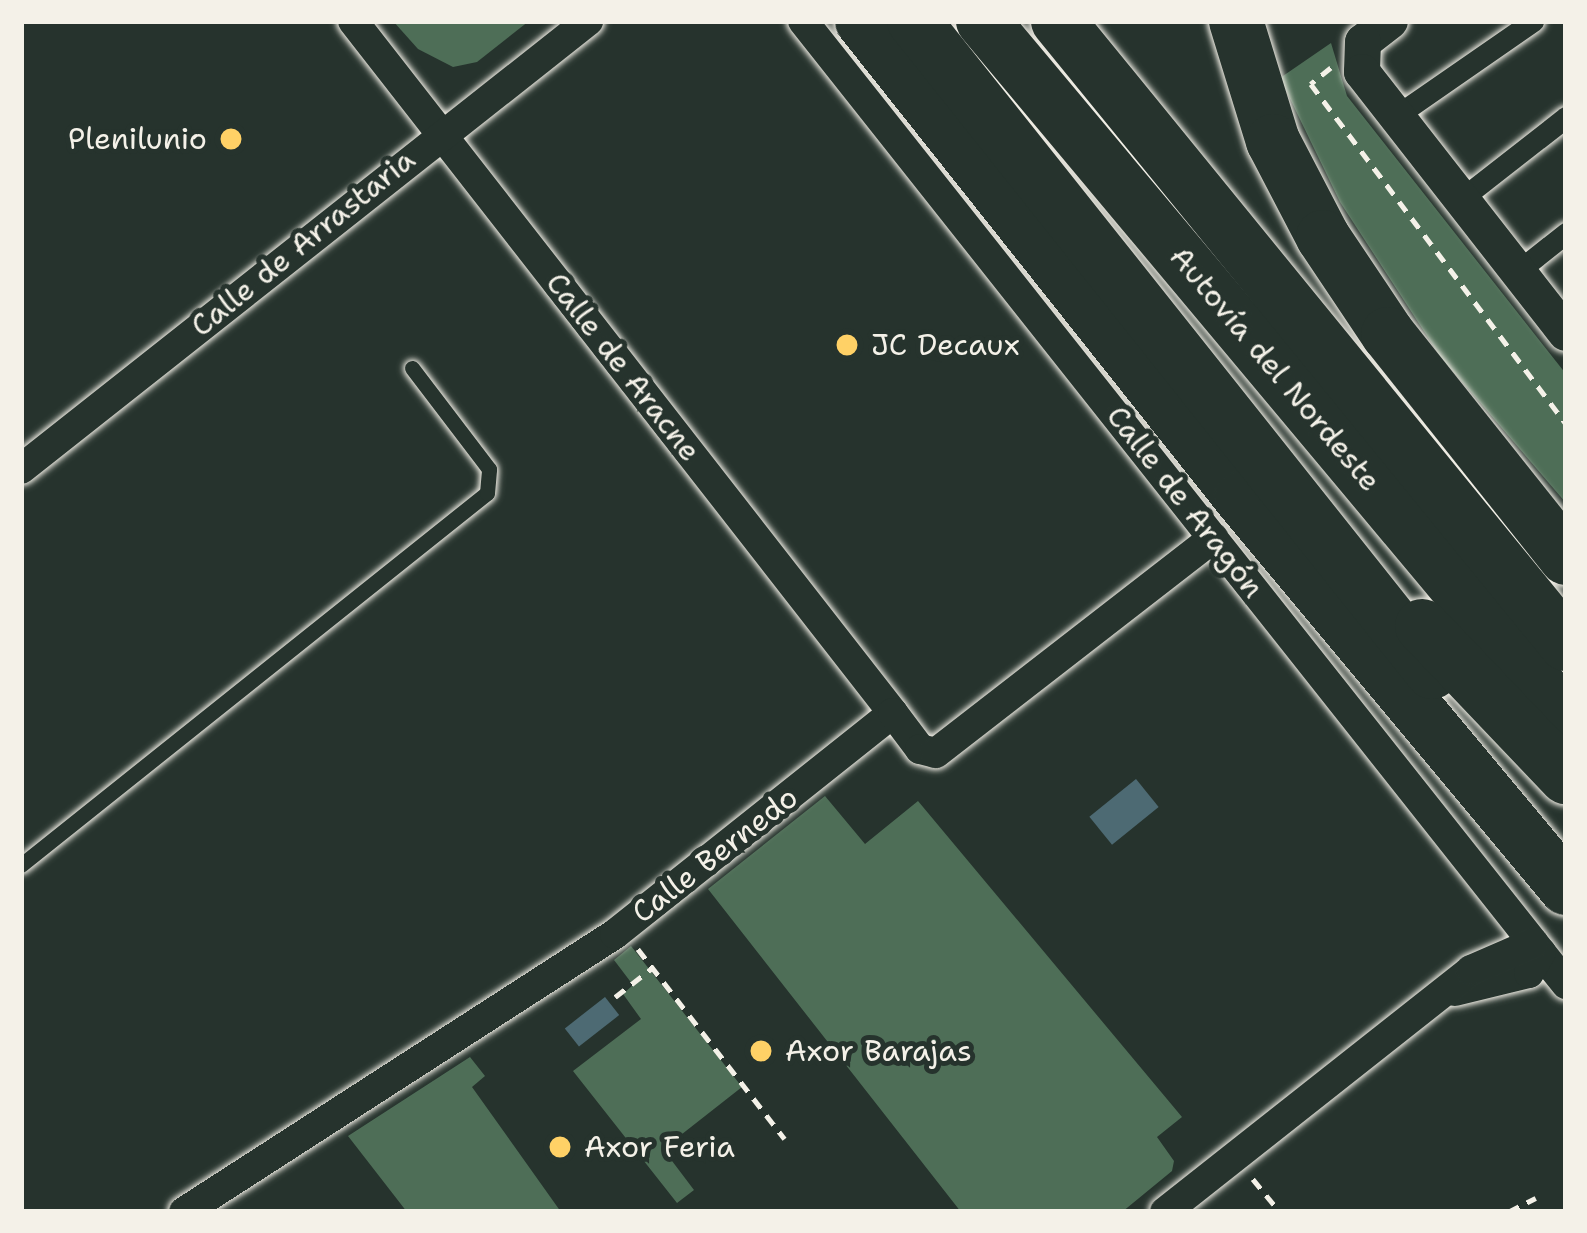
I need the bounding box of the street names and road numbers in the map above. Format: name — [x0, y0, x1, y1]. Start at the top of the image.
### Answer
street label: Calle de Arrastaria — [184, 142, 422, 344]
street label: Autovía del Nordeste — [1162, 239, 1388, 499]
street label: Calle de Aracne — [538, 266, 708, 468]
street label: Calle de Aragón — [1099, 399, 1271, 605]
street label: Calle Bernedo — [625, 779, 805, 931]

